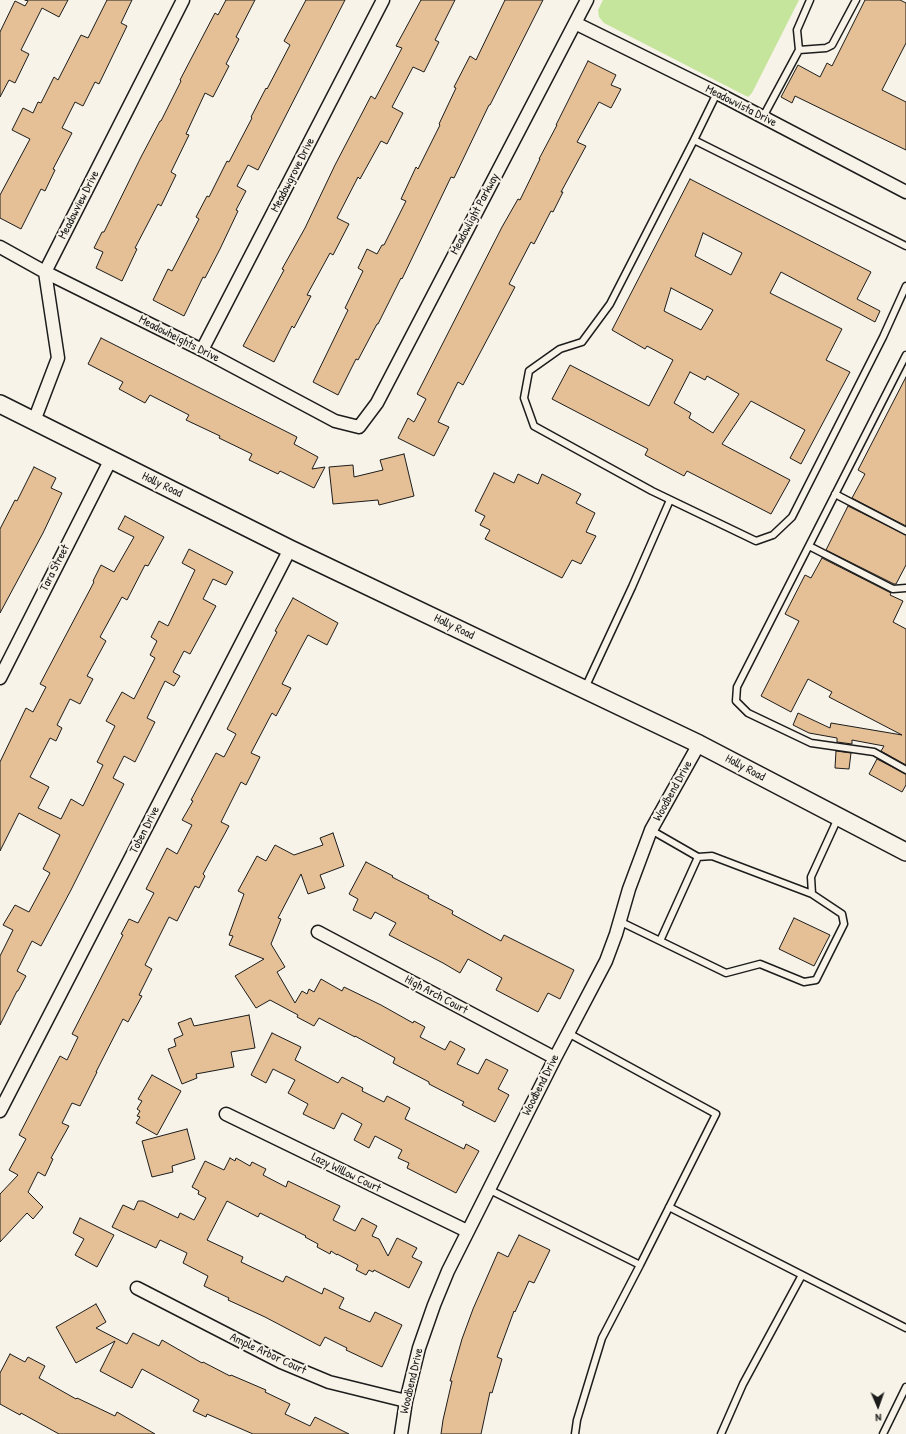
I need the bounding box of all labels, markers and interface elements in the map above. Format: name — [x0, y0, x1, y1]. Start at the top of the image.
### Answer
street label: Meadowvista Drive — [703, 82, 779, 130]
street label: Meadowgrove Drive — [268, 135, 318, 215]
street label: Meadowview Drive — [56, 168, 102, 242]
street label: Meadowlight Parkway — [447, 171, 503, 257]
street label: Meadowheights Drive — [136, 312, 222, 366]
street label: Holly Road — [139, 469, 185, 501]
street label: Tara Street — [37, 542, 73, 594]
street label: Holly Road — [431, 611, 477, 643]
street label: Holly Road — [723, 752, 767, 784]
street label: Woodbend Drive — [650, 758, 696, 824]
street label: Toben Drive — [127, 804, 163, 856]
street label: High Arch Court — [402, 972, 470, 1018]
street label: Woodbend Drive — [519, 1052, 563, 1118]
street label: Lazy Willow Court — [309, 1150, 383, 1196]
street label: Ample Arbor Court — [228, 1330, 308, 1378]
street label: Woodbend Drive — [397, 1347, 427, 1415]
north arrow — [858, 1386, 898, 1426]
text: N — [875, 1411, 882, 1425]

